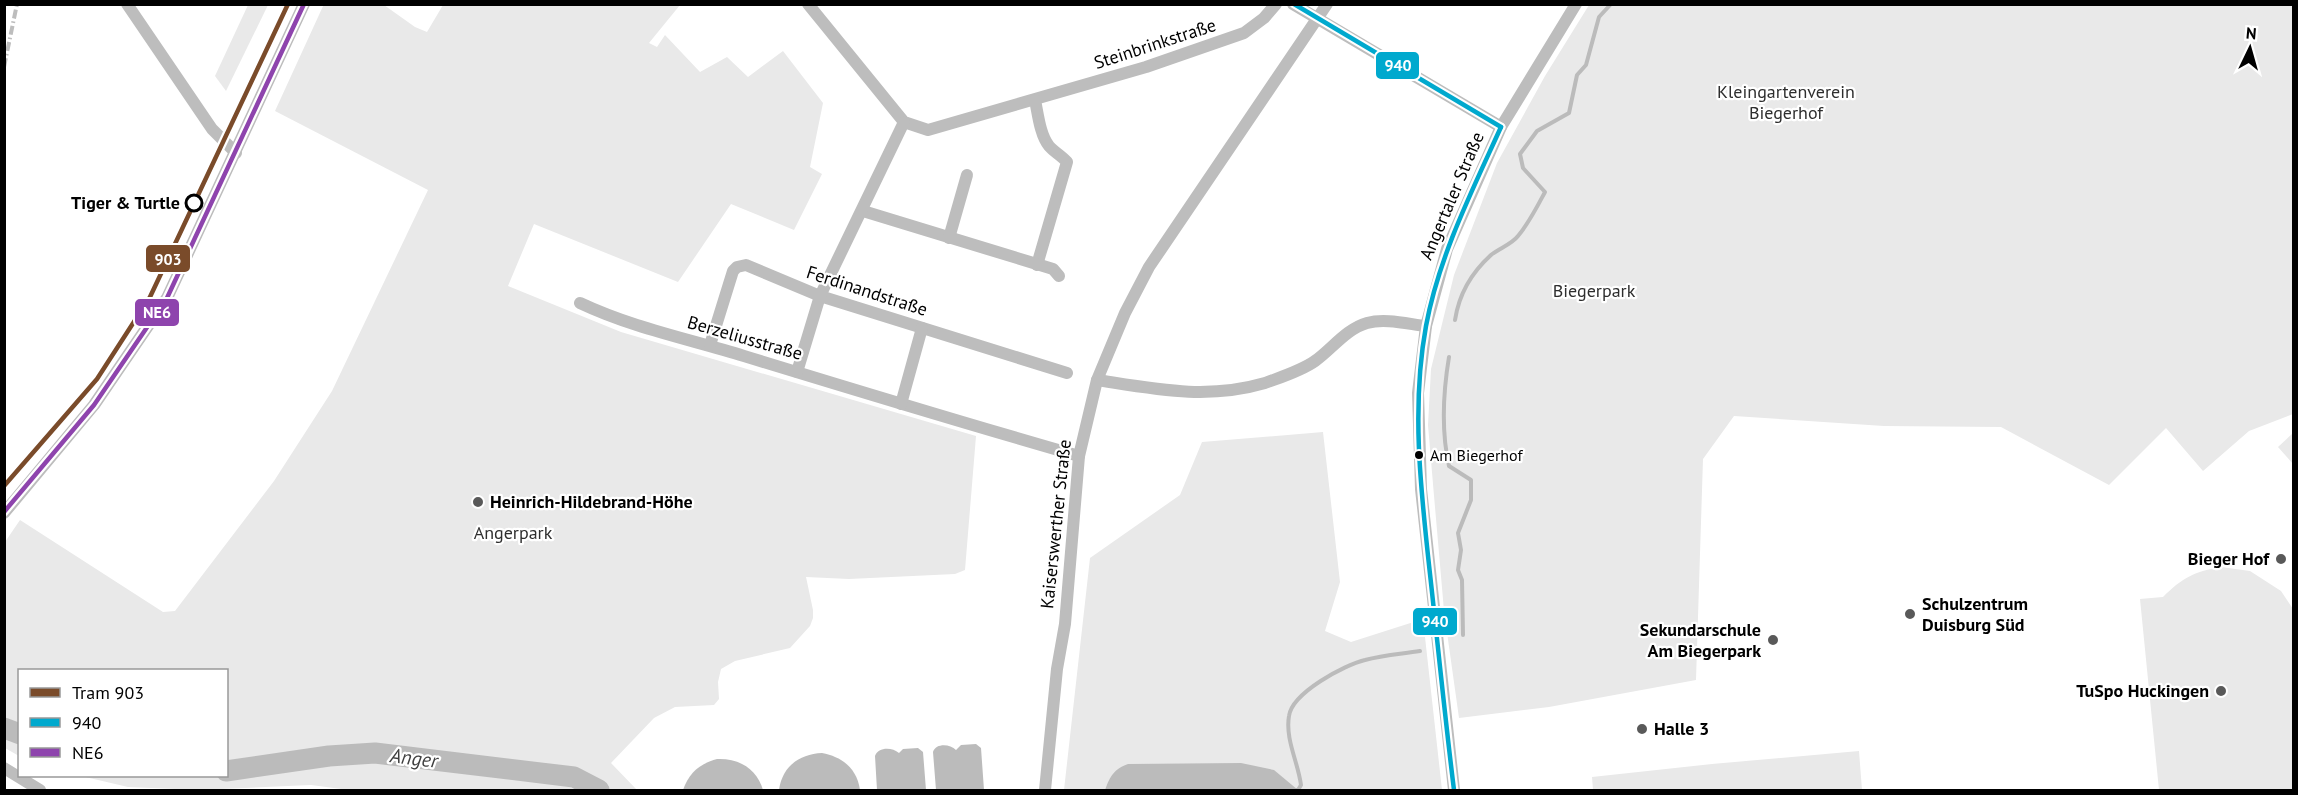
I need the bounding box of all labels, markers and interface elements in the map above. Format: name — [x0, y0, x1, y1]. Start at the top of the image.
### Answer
street label: Steinbrinkstraße — [1091, 13, 1219, 74]
north arrow — [2220, 18, 2280, 78]
text: N — [2245, 23, 2257, 43]
line badge: 940 — [1375, 51, 1420, 80]
text: 940 — [1384, 55, 1412, 75]
park label: Kleingartenverein Biegerhof — [1717, 80, 1855, 124]
street label: Angertaler Straße — [1414, 128, 1489, 263]
place label: Tiger & Turtle — [71, 191, 180, 214]
marker: Tiger & Turtle — [185, 194, 203, 212]
line badge: 903 — [145, 244, 191, 273]
text: 903 — [154, 249, 182, 269]
street label: Ferdinandstraße — [804, 260, 931, 321]
park label: Biegerpark — [1553, 279, 1636, 302]
line badge: NE6 — [134, 298, 180, 327]
text: NE6 — [143, 302, 171, 322]
street label: Berzeliusstraße — [685, 310, 805, 365]
street label: Kaiserswerther Straße — [1035, 438, 1076, 610]
place label: Am Biegerhof — [1430, 445, 1524, 465]
marker: Am Biegerhof — [1413, 449, 1425, 461]
place label: Heinrich-Hildebrand-Höhe — [490, 490, 693, 513]
marker: Heinrich-Hildebrand-Höhe — [471, 495, 485, 509]
park label: Angerpark — [474, 521, 553, 544]
place label: Bieger Hof — [2188, 547, 2270, 570]
marker: Bieger Hof — [2274, 552, 2288, 566]
place label: Schulzentrum Duisburg Süd — [1922, 592, 2028, 636]
line badge: 940 — [1412, 607, 1458, 636]
marker: Schulzentrum Duisburg Süd — [1903, 607, 1917, 621]
text: 940 — [1421, 611, 1449, 631]
place label: Sekundarschule Am Biegerpark — [1640, 618, 1761, 662]
marker: Sekundarschule Am Biegerpark — [1766, 633, 1780, 647]
legend — [18, 669, 228, 777]
place label: TuSpo Huckingen — [2076, 679, 2209, 702]
text: Tram 903 — [72, 681, 144, 704]
marker: TuSpo Huckingen — [2214, 684, 2228, 698]
text: 940 — [72, 711, 102, 734]
place label: Halle 3 — [1654, 717, 1709, 740]
marker: Halle 3 — [1635, 722, 1649, 736]
text: NE6 — [72, 741, 104, 764]
water label: Anger — [388, 742, 441, 774]

